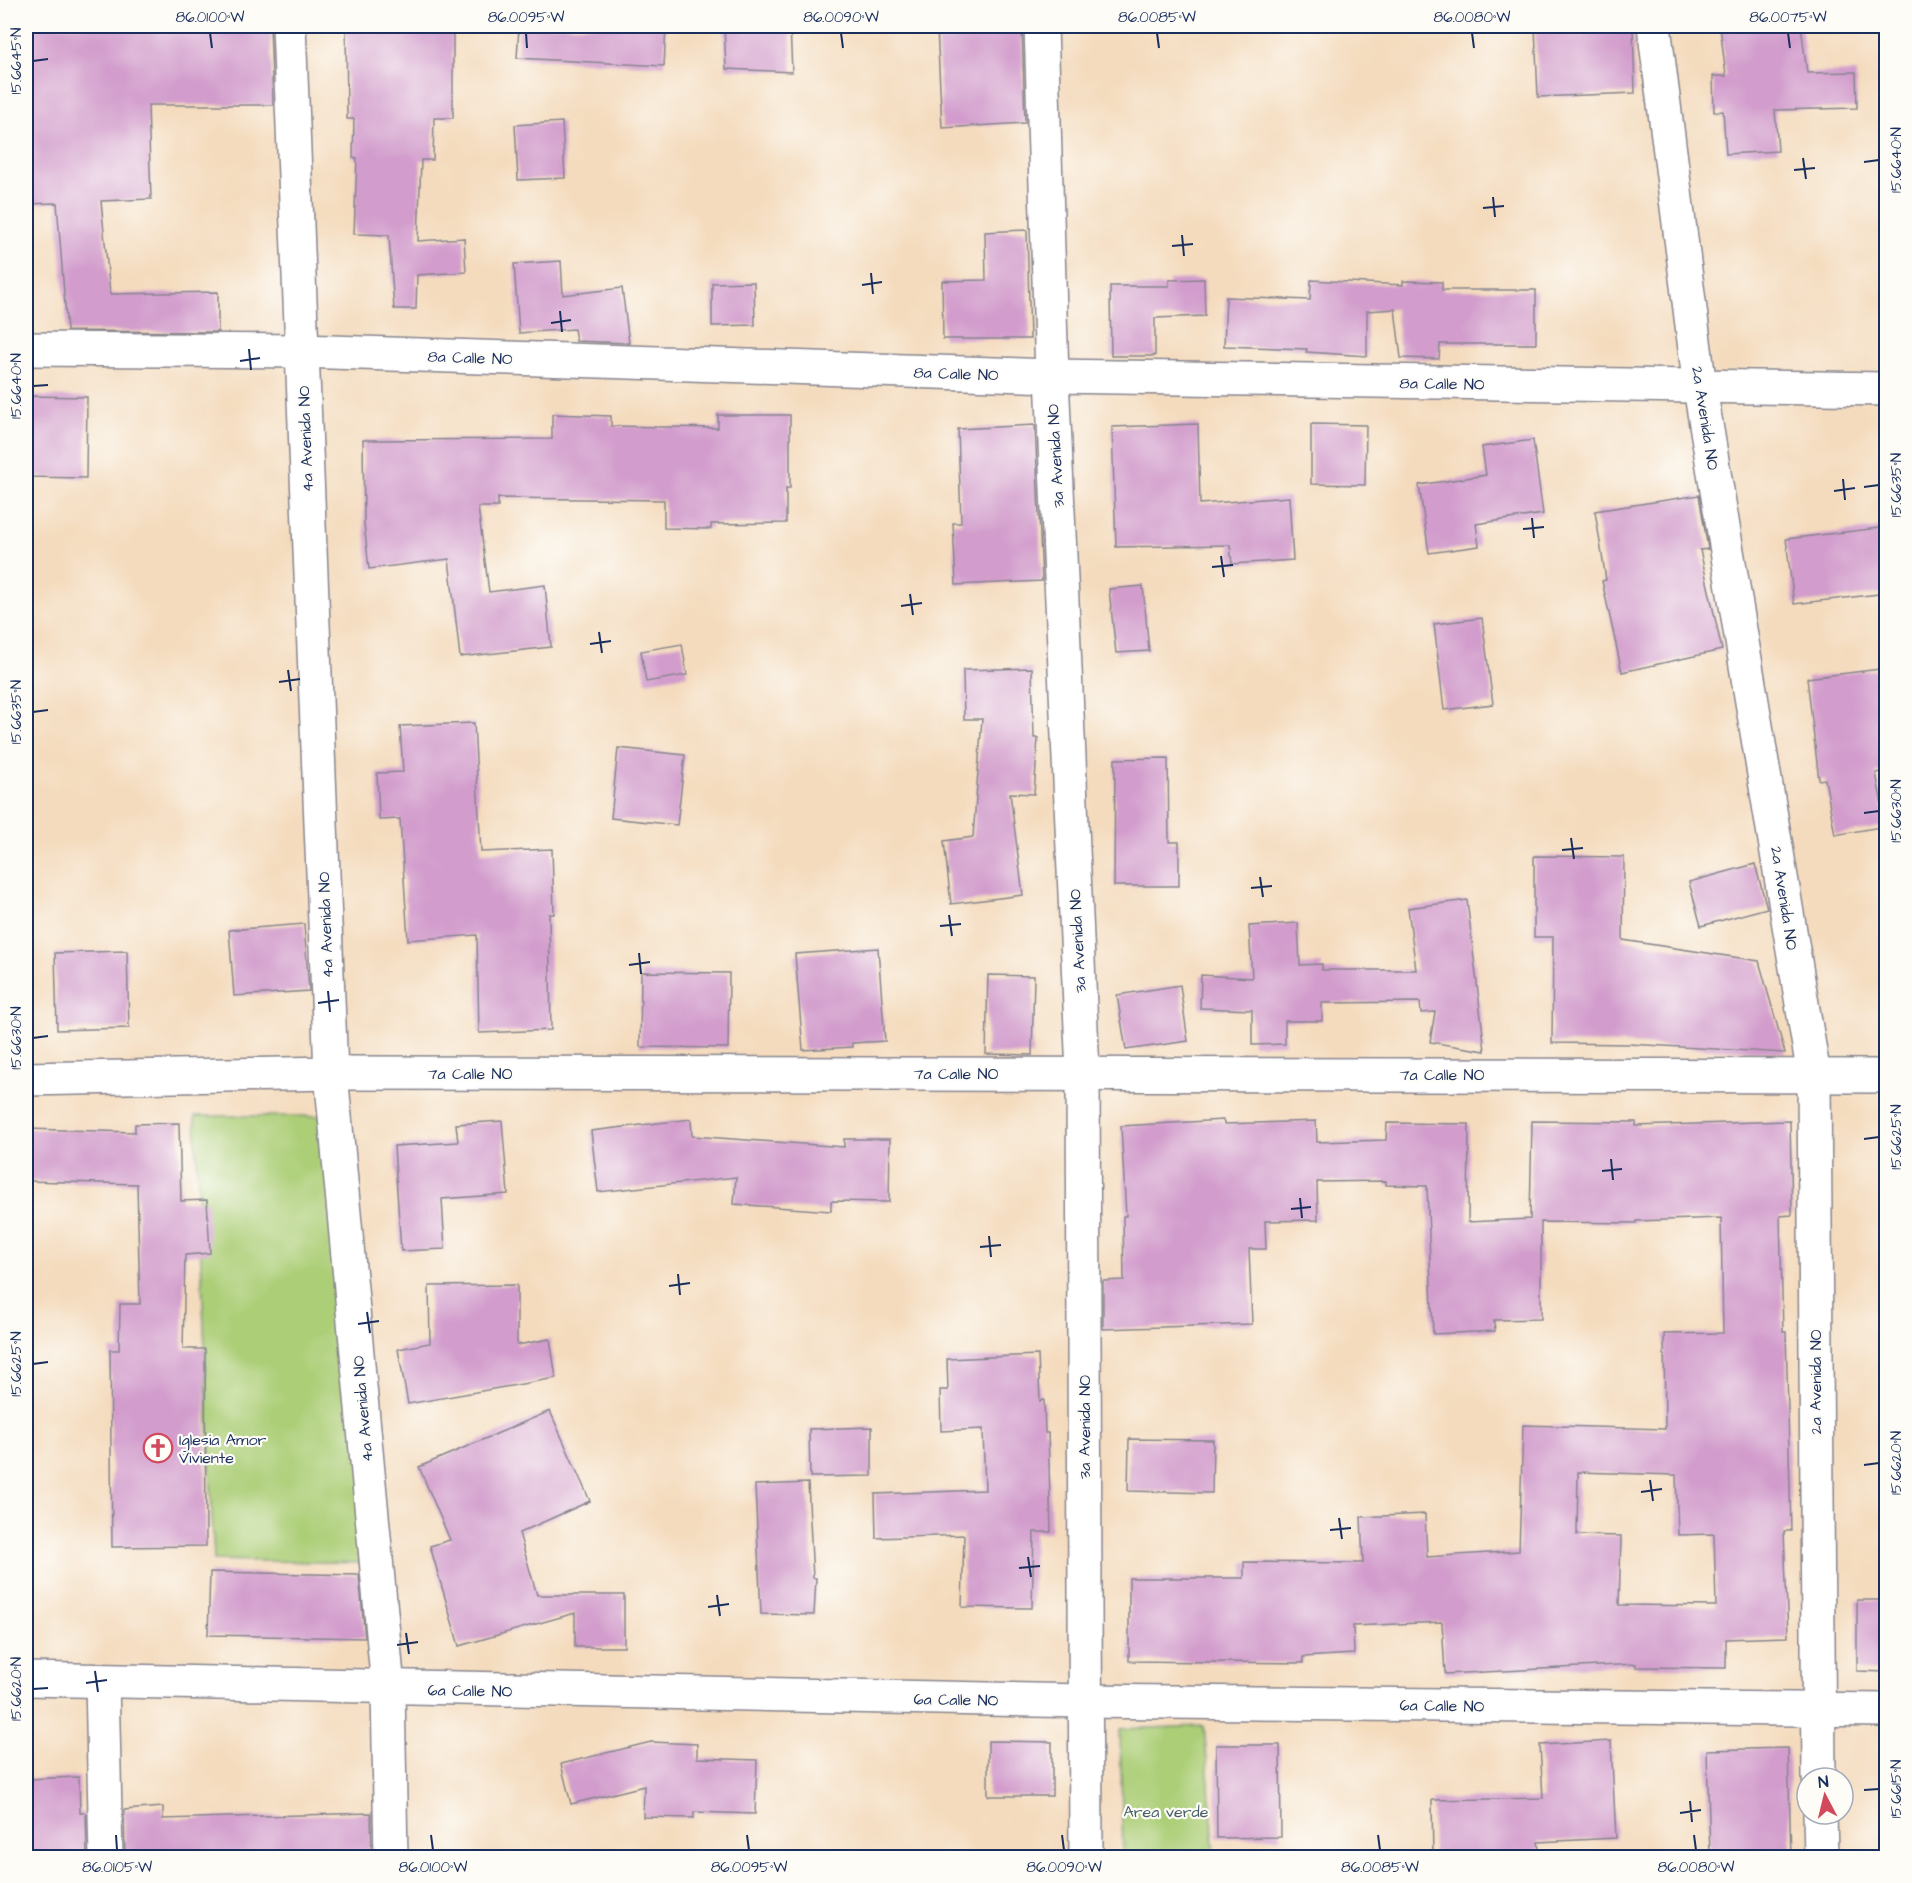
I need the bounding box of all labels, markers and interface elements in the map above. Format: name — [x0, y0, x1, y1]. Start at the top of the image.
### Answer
text: 86.0100°W — [176, 7, 244, 28]
text: 86.0095°W — [488, 7, 564, 28]
text: 86.0090°W — [803, 7, 879, 28]
text: 86.0085°W — [1118, 7, 1196, 28]
text: 86.0080°W — [1434, 7, 1510, 28]
text: 86.0075°W — [1749, 7, 1827, 28]
text: 15.6645°N — [6, 28, 27, 95]
text: 15.6640°N — [1886, 127, 1907, 193]
street label: 8a Calle NO — [427, 346, 513, 370]
text: 15.6640°N — [6, 353, 27, 419]
street label: 8a Calle NO — [913, 362, 999, 386]
street label: 2a Avenida NO — [1686, 365, 1724, 472]
street label: 8a Calle NO — [1399, 372, 1485, 396]
street label: 4a Avenida NO — [293, 385, 319, 493]
street label: 3a Avenida NO — [1042, 403, 1070, 508]
text: 15.6635°N — [1886, 453, 1907, 517]
text: 15.6635°N — [6, 680, 27, 744]
text: 15.6630°N — [1886, 779, 1907, 843]
street label: 2a Avenida NO — [1765, 845, 1803, 952]
street label: 4a Avenida NO — [313, 871, 339, 979]
street label: 3a Avenida NO — [1064, 888, 1092, 993]
text: 15.6630°N — [6, 1006, 27, 1070]
street label: 7a Calle NO — [428, 1063, 513, 1085]
street label: 7a Calle NO — [914, 1063, 999, 1085]
street label: 7a Calle NO — [1400, 1064, 1485, 1086]
text: 15.6625°N — [1886, 1104, 1907, 1170]
street label: 2a Avenida NO — [1805, 1329, 1827, 1434]
text: 15.6625°N — [6, 1331, 27, 1397]
street label: 4a Avenida NO — [347, 1355, 379, 1463]
street label: 3a Avenida NO — [1074, 1375, 1096, 1479]
place label: Iglesia Amor Viviente — [179, 1429, 267, 1469]
text: 15.6620°N — [1886, 1431, 1907, 1495]
church icon: Iglesia Amor Viviente — [142, 1432, 174, 1464]
text: 15.6620°N — [6, 1657, 27, 1721]
street label: 6a Calle NO — [427, 1679, 513, 1703]
street label: 6a Calle NO — [913, 1688, 999, 1712]
street label: 6a Calle NO — [1399, 1694, 1485, 1718]
text: 15.6615°N — [1886, 1760, 1907, 1818]
north arrow — [1795, 1766, 1855, 1826]
text: N — [1817, 1771, 1830, 1794]
park label: Area verde — [1124, 1801, 1209, 1823]
text: 86.0105°W — [82, 1857, 152, 1878]
text: 86.0100°W — [399, 1857, 467, 1878]
text: 86.0095°W — [711, 1857, 787, 1878]
text: 86.0090°W — [1026, 1857, 1102, 1878]
text: 86.0085°W — [1341, 1857, 1419, 1878]
text: 86.0080°W — [1658, 1857, 1734, 1878]

